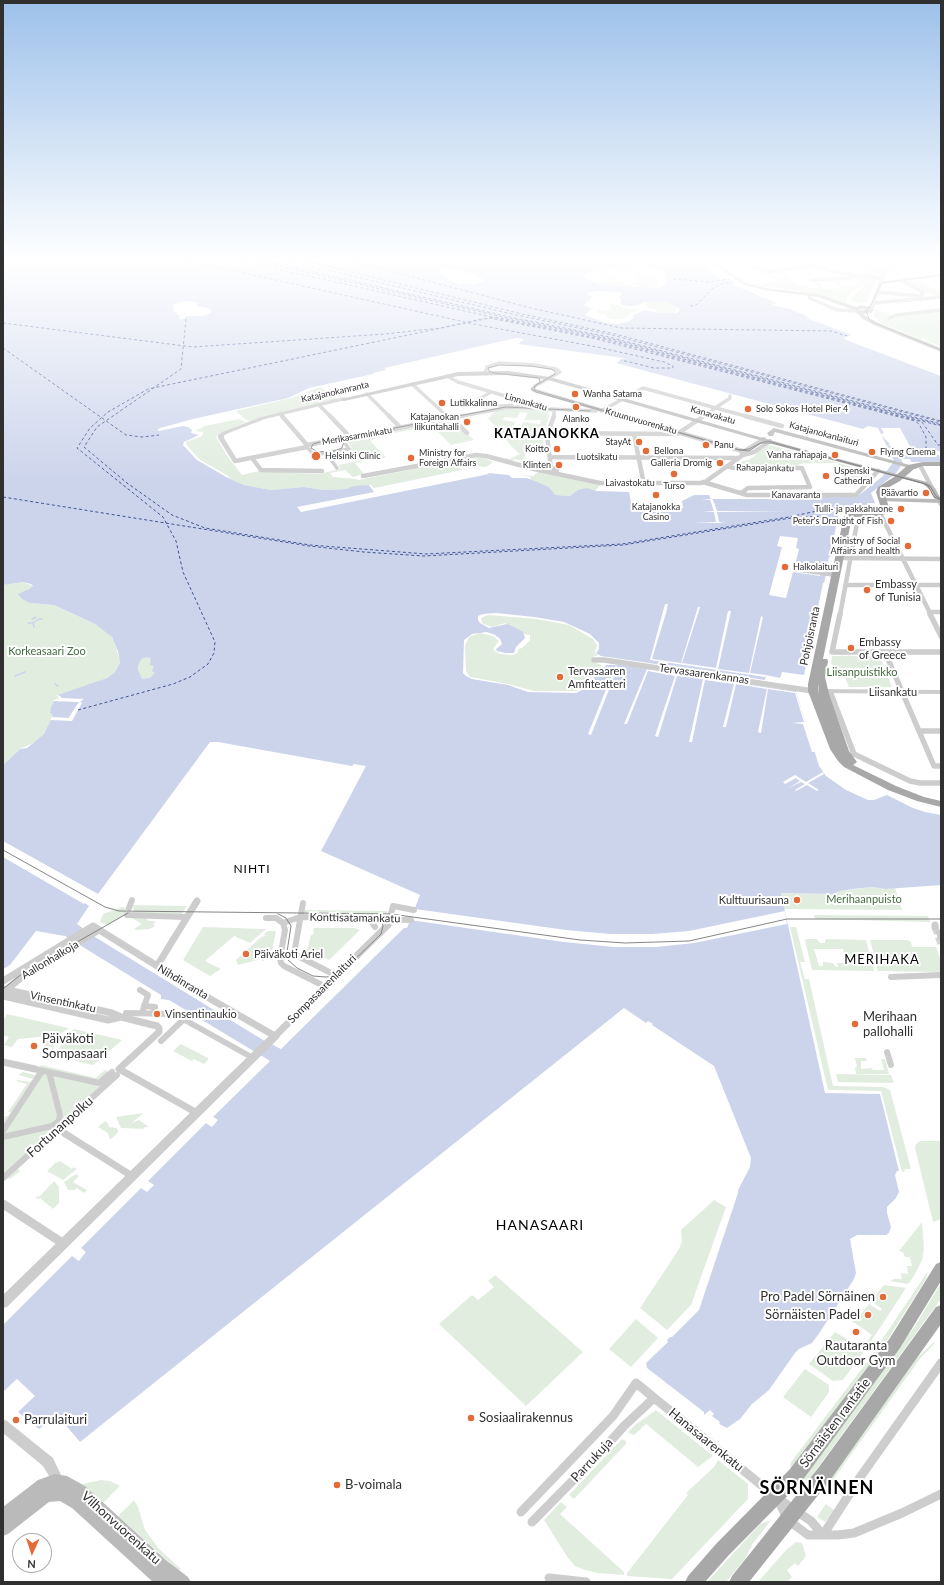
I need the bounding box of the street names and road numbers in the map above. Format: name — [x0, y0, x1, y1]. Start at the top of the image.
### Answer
street label: Katajanokanranta — [300, 379, 370, 405]
street label: Linnankatu — [504, 391, 548, 413]
street label: Kanavakatu — [689, 403, 737, 427]
street label: Kruunuvuorenkatu — [604, 406, 678, 436]
street label: Katajanokanlaituri — [788, 420, 860, 448]
street label: Merikasarminkatu — [321, 425, 393, 447]
street label: Luotsikatu — [577, 452, 617, 462]
street label: Rahapajankatu — [736, 462, 794, 474]
street label: Laivastokatu — [605, 478, 655, 488]
street label: Kanavaranta — [771, 490, 821, 500]
street label: Pohjoisranta — [797, 605, 823, 667]
street label: Tervasaarenkannas — [658, 661, 750, 687]
street label: Liisankatu — [869, 685, 917, 699]
street label: Konttisatamankatu — [310, 911, 400, 925]
street label: Aallonhalkoja — [19, 938, 81, 982]
street label: Sompasaarenlaituri — [285, 952, 359, 1026]
street label: Nihdinranta — [155, 962, 211, 1002]
street label: Vinsentinkatu — [29, 989, 97, 1015]
street label: Fortunanpolku — [24, 1093, 96, 1161]
street label: Sörnäisten rantatie — [796, 1375, 874, 1471]
street label: Hanasaarenkatu — [665, 1405, 747, 1475]
street label: Parrukuja — [568, 1435, 616, 1485]
street label: Vilhonvuorenkatu — [78, 1488, 164, 1568]

